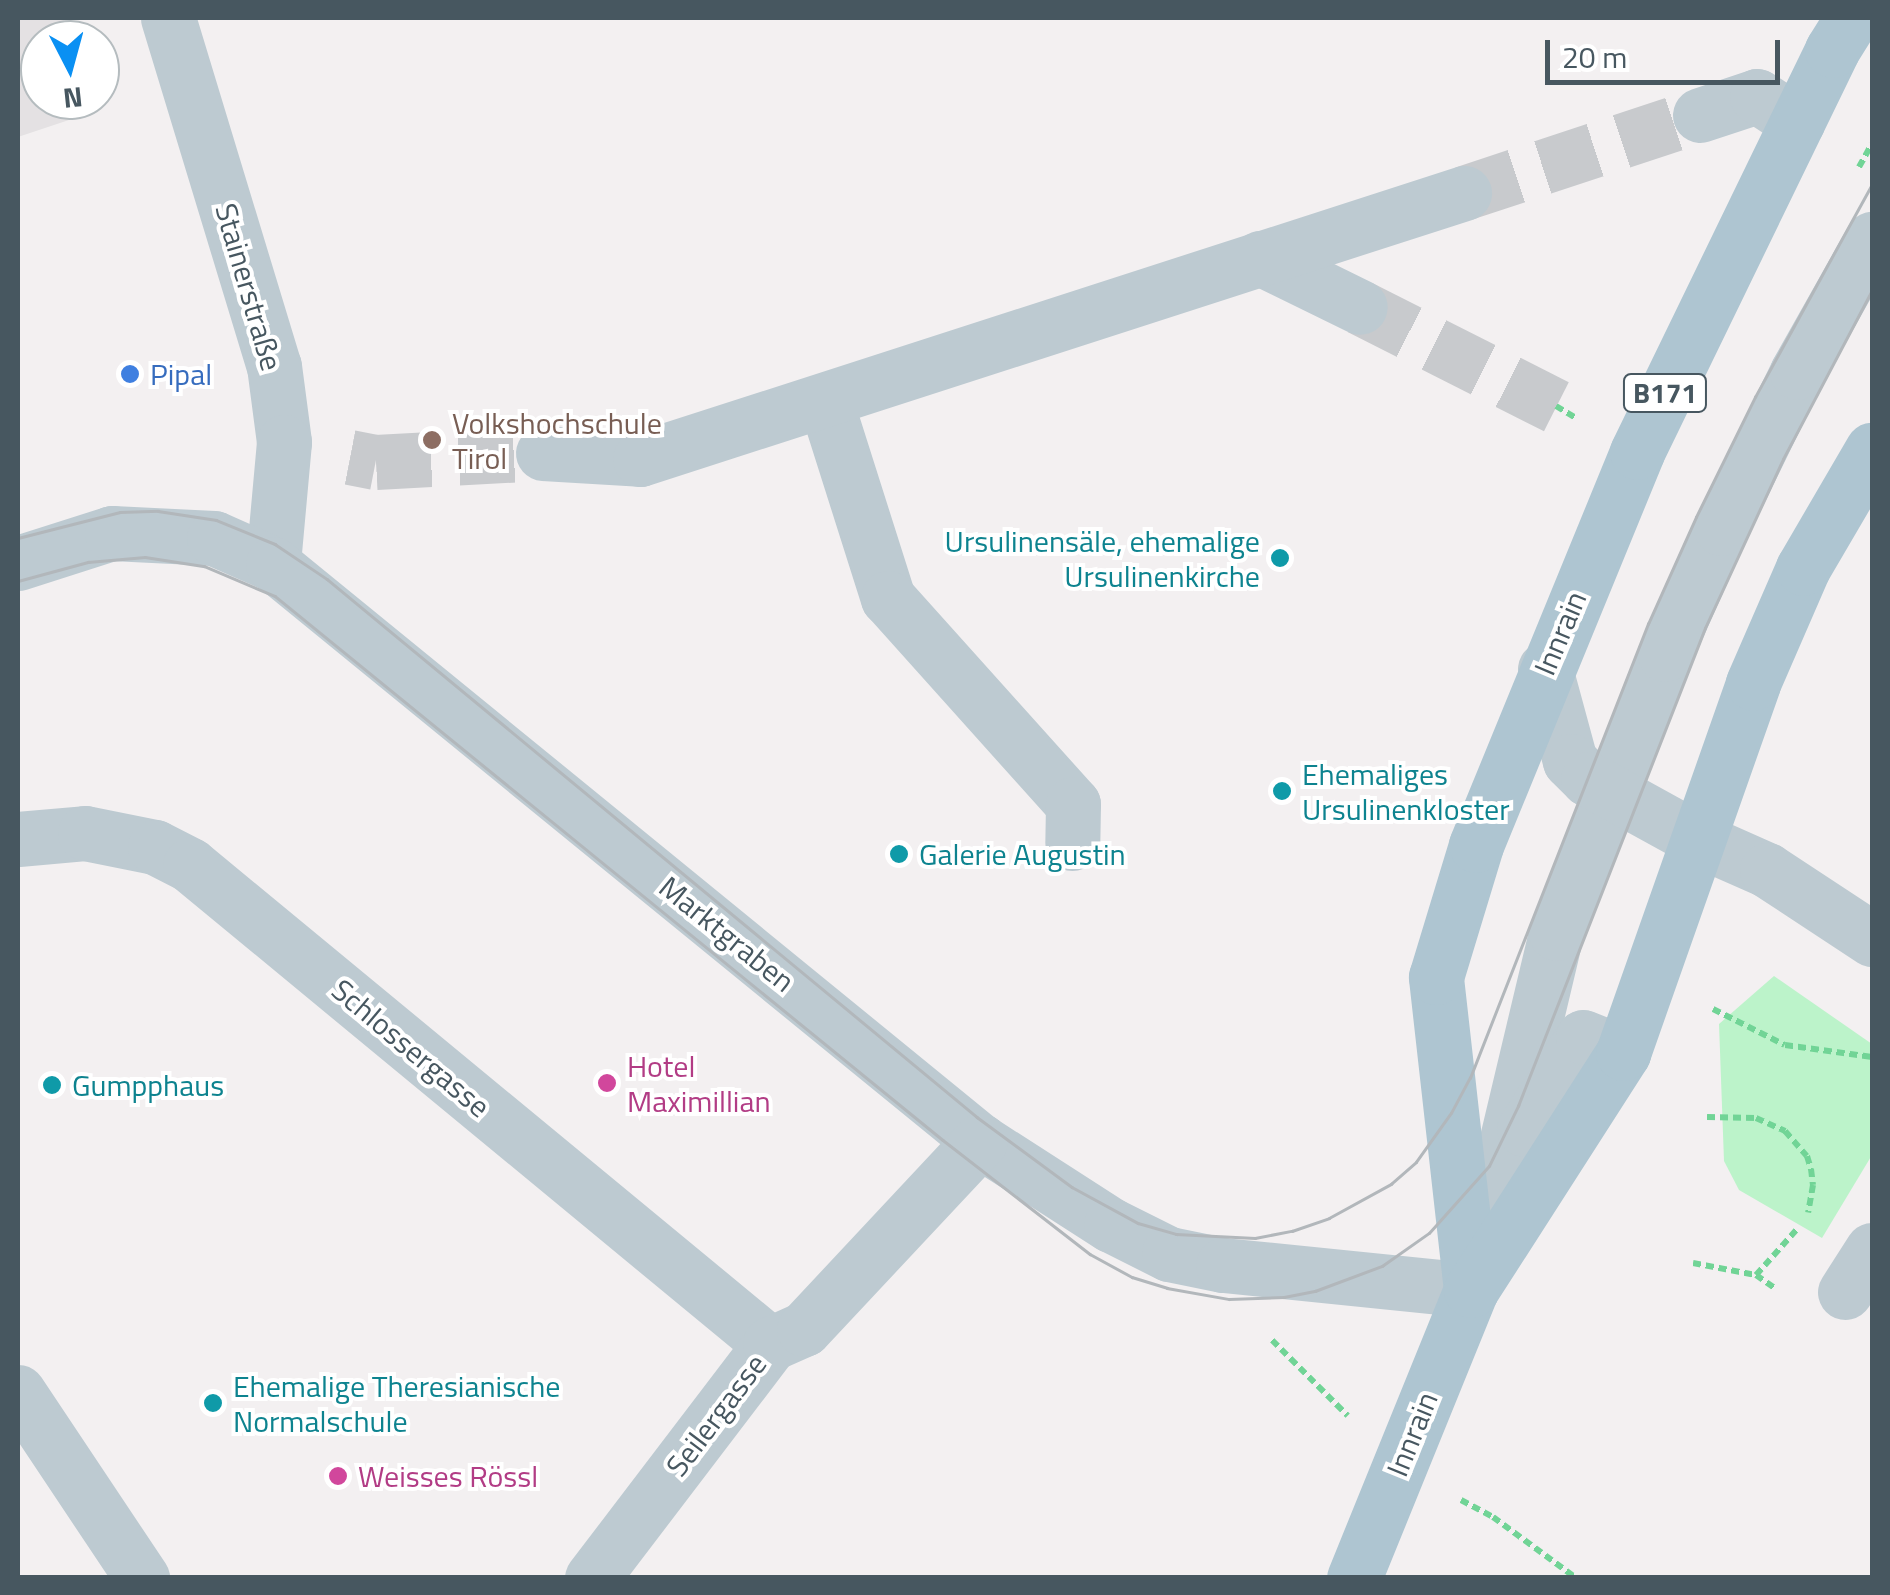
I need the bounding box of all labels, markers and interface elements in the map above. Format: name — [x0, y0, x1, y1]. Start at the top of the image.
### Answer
north arrow — [20, 20, 120, 120]
scale bar — [1550, 20, 1785, 82]
text: 20 m — [1562, 34, 1627, 80]
text: N — [61, 76, 85, 121]
street label: Stainerstraße — [208, 199, 290, 375]
place label: Pipal — [150, 356, 212, 392]
marker: Pipal — [119, 363, 141, 385]
road number: B171 — [1622, 370, 1708, 416]
place label: Volkshochschule Tirol — [452, 405, 662, 476]
marker: Volkshochschule Tirol — [421, 429, 443, 451]
place label: Ursulinensäle, ehemalige Ursulinenkirche — [945, 523, 1260, 594]
marker: Ursulinensäle, ehemalige Ursulinenkirche — [1269, 547, 1291, 569]
street label: Innrain — [1526, 586, 1594, 680]
place label: Ehemaliges Ursulinenkloster — [1302, 756, 1510, 826]
marker: Ehemaliges Ursulinenkloster — [1271, 780, 1293, 802]
place label: Galerie Augustin — [919, 836, 1126, 872]
marker: Galerie Augustin — [888, 843, 910, 865]
street label: Marktgraben — [652, 869, 802, 999]
street label: Schlossergasse — [325, 972, 497, 1124]
place label: Hotel Maximillian — [627, 1048, 771, 1118]
place label: Gumpphaus — [72, 1067, 224, 1103]
marker: Hotel Maximillian — [596, 1072, 618, 1094]
marker: Gumpphaus — [41, 1074, 63, 1096]
street label: Seilergasse — [658, 1347, 774, 1483]
place label: Ehemalige Theresianische Normalschule — [233, 1368, 560, 1438]
street label: Innrain — [1379, 1387, 1445, 1481]
marker: Ehemalige Theresianische Normalschule — [202, 1392, 224, 1414]
place label: Weisses Rössl — [358, 1458, 538, 1494]
marker: Weisses Rössl — [327, 1465, 349, 1487]

